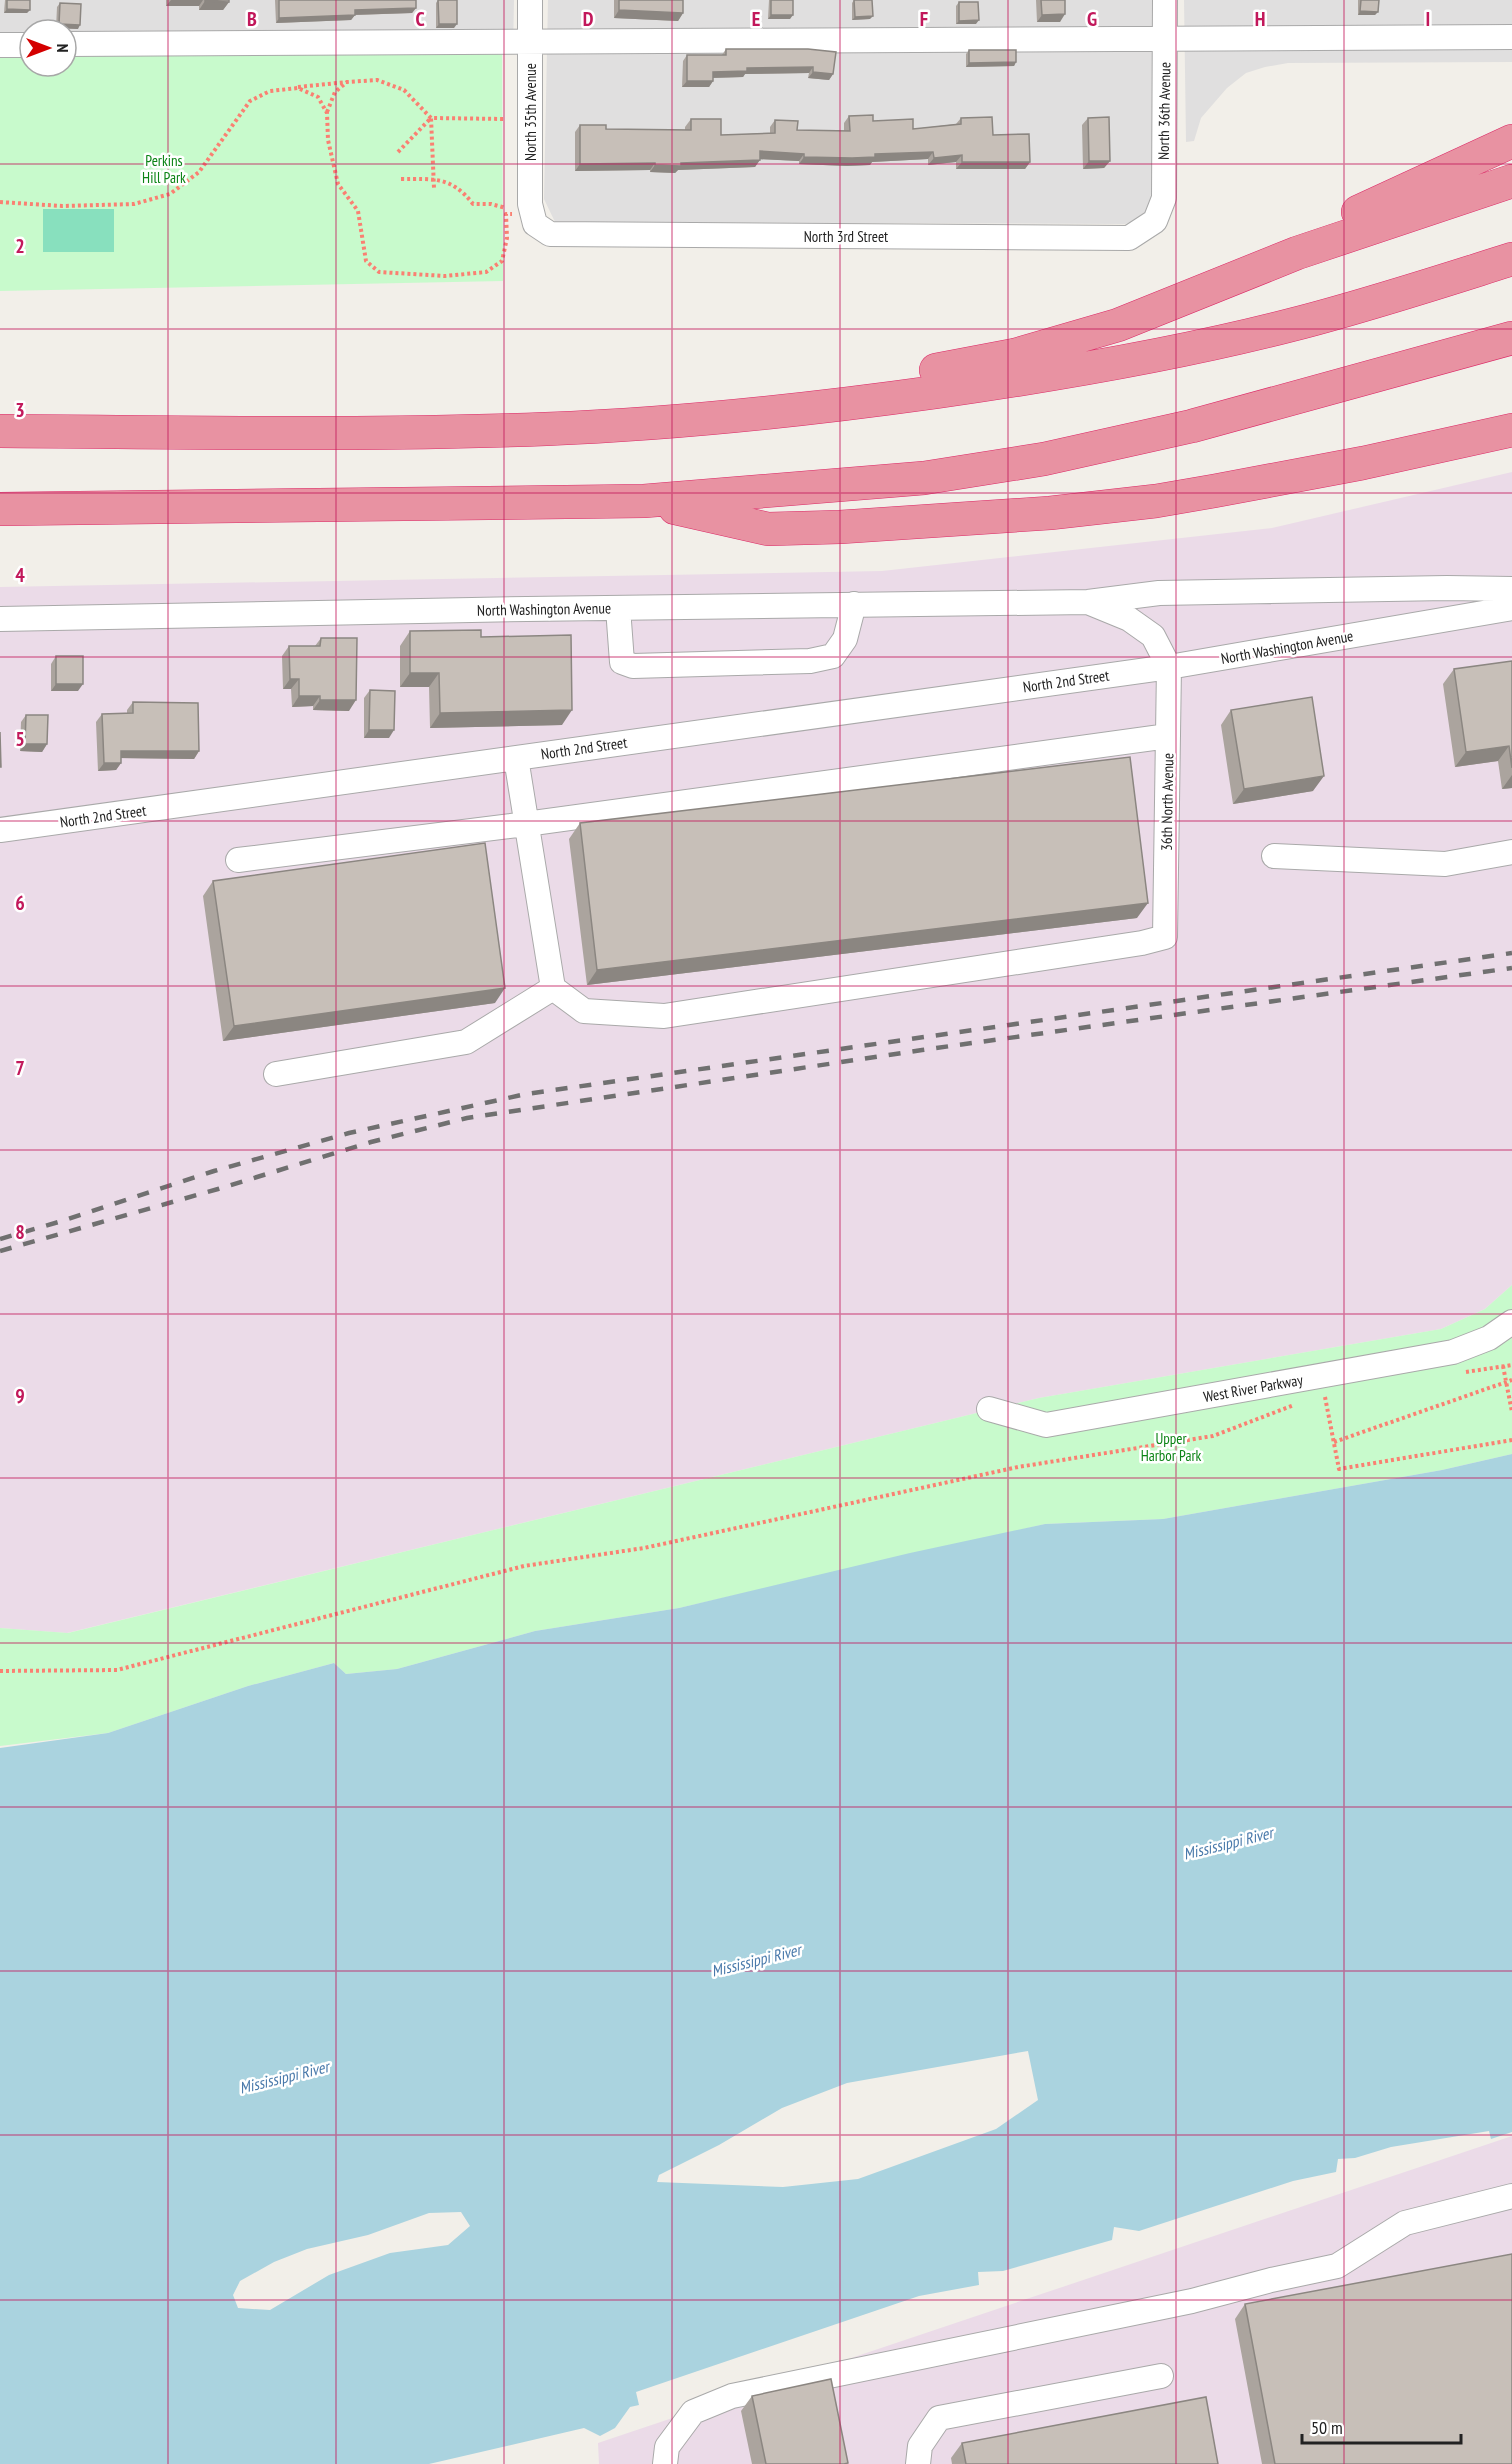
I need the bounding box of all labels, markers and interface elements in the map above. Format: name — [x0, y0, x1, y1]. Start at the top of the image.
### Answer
text: B — [247, 6, 257, 32]
text: C — [415, 6, 425, 32]
text: D — [583, 6, 594, 32]
text: E — [752, 6, 760, 32]
text: F — [920, 6, 928, 32]
text: G — [1087, 6, 1097, 32]
text: H — [1255, 6, 1265, 32]
text: I — [1426, 6, 1430, 32]
north arrow — [18, 18, 78, 78]
text: N — [53, 44, 73, 52]
street label: North 36th Avenue — [1154, 62, 1174, 160]
street label: North 35th Avenue — [521, 63, 540, 161]
park label: Perkins Hill Park — [142, 151, 186, 187]
street label: North 3rd Street — [804, 227, 888, 246]
text: 2 — [15, 233, 25, 259]
text: 3 — [15, 397, 25, 423]
text: 4 — [15, 562, 25, 588]
street label: North Washington Avenue — [477, 598, 611, 620]
street label: North Washington Avenue — [1219, 626, 1355, 668]
street label: North 2nd Street — [1022, 666, 1110, 696]
text: 5 — [15, 726, 25, 752]
street label: North 2nd Street — [540, 733, 628, 763]
street label: 36th North Avenue — [1157, 753, 1177, 851]
street label: North 2nd Street — [59, 801, 147, 831]
text: 6 — [15, 890, 25, 916]
text: 7 — [15, 1055, 25, 1081]
text: 8 — [15, 1219, 25, 1245]
street label: West River Parkway — [1202, 1370, 1305, 1406]
text: 9 — [15, 1383, 25, 1409]
park label: Upper Harbor Park — [1141, 1429, 1202, 1465]
water label: Mississippi River — [1181, 1822, 1277, 1864]
water label: Mississippi River — [709, 1939, 805, 1981]
water label: Mississippi River — [237, 2056, 333, 2098]
scale bar — [1302, 2407, 1461, 2445]
text: 50 m — [1311, 2416, 1343, 2439]

